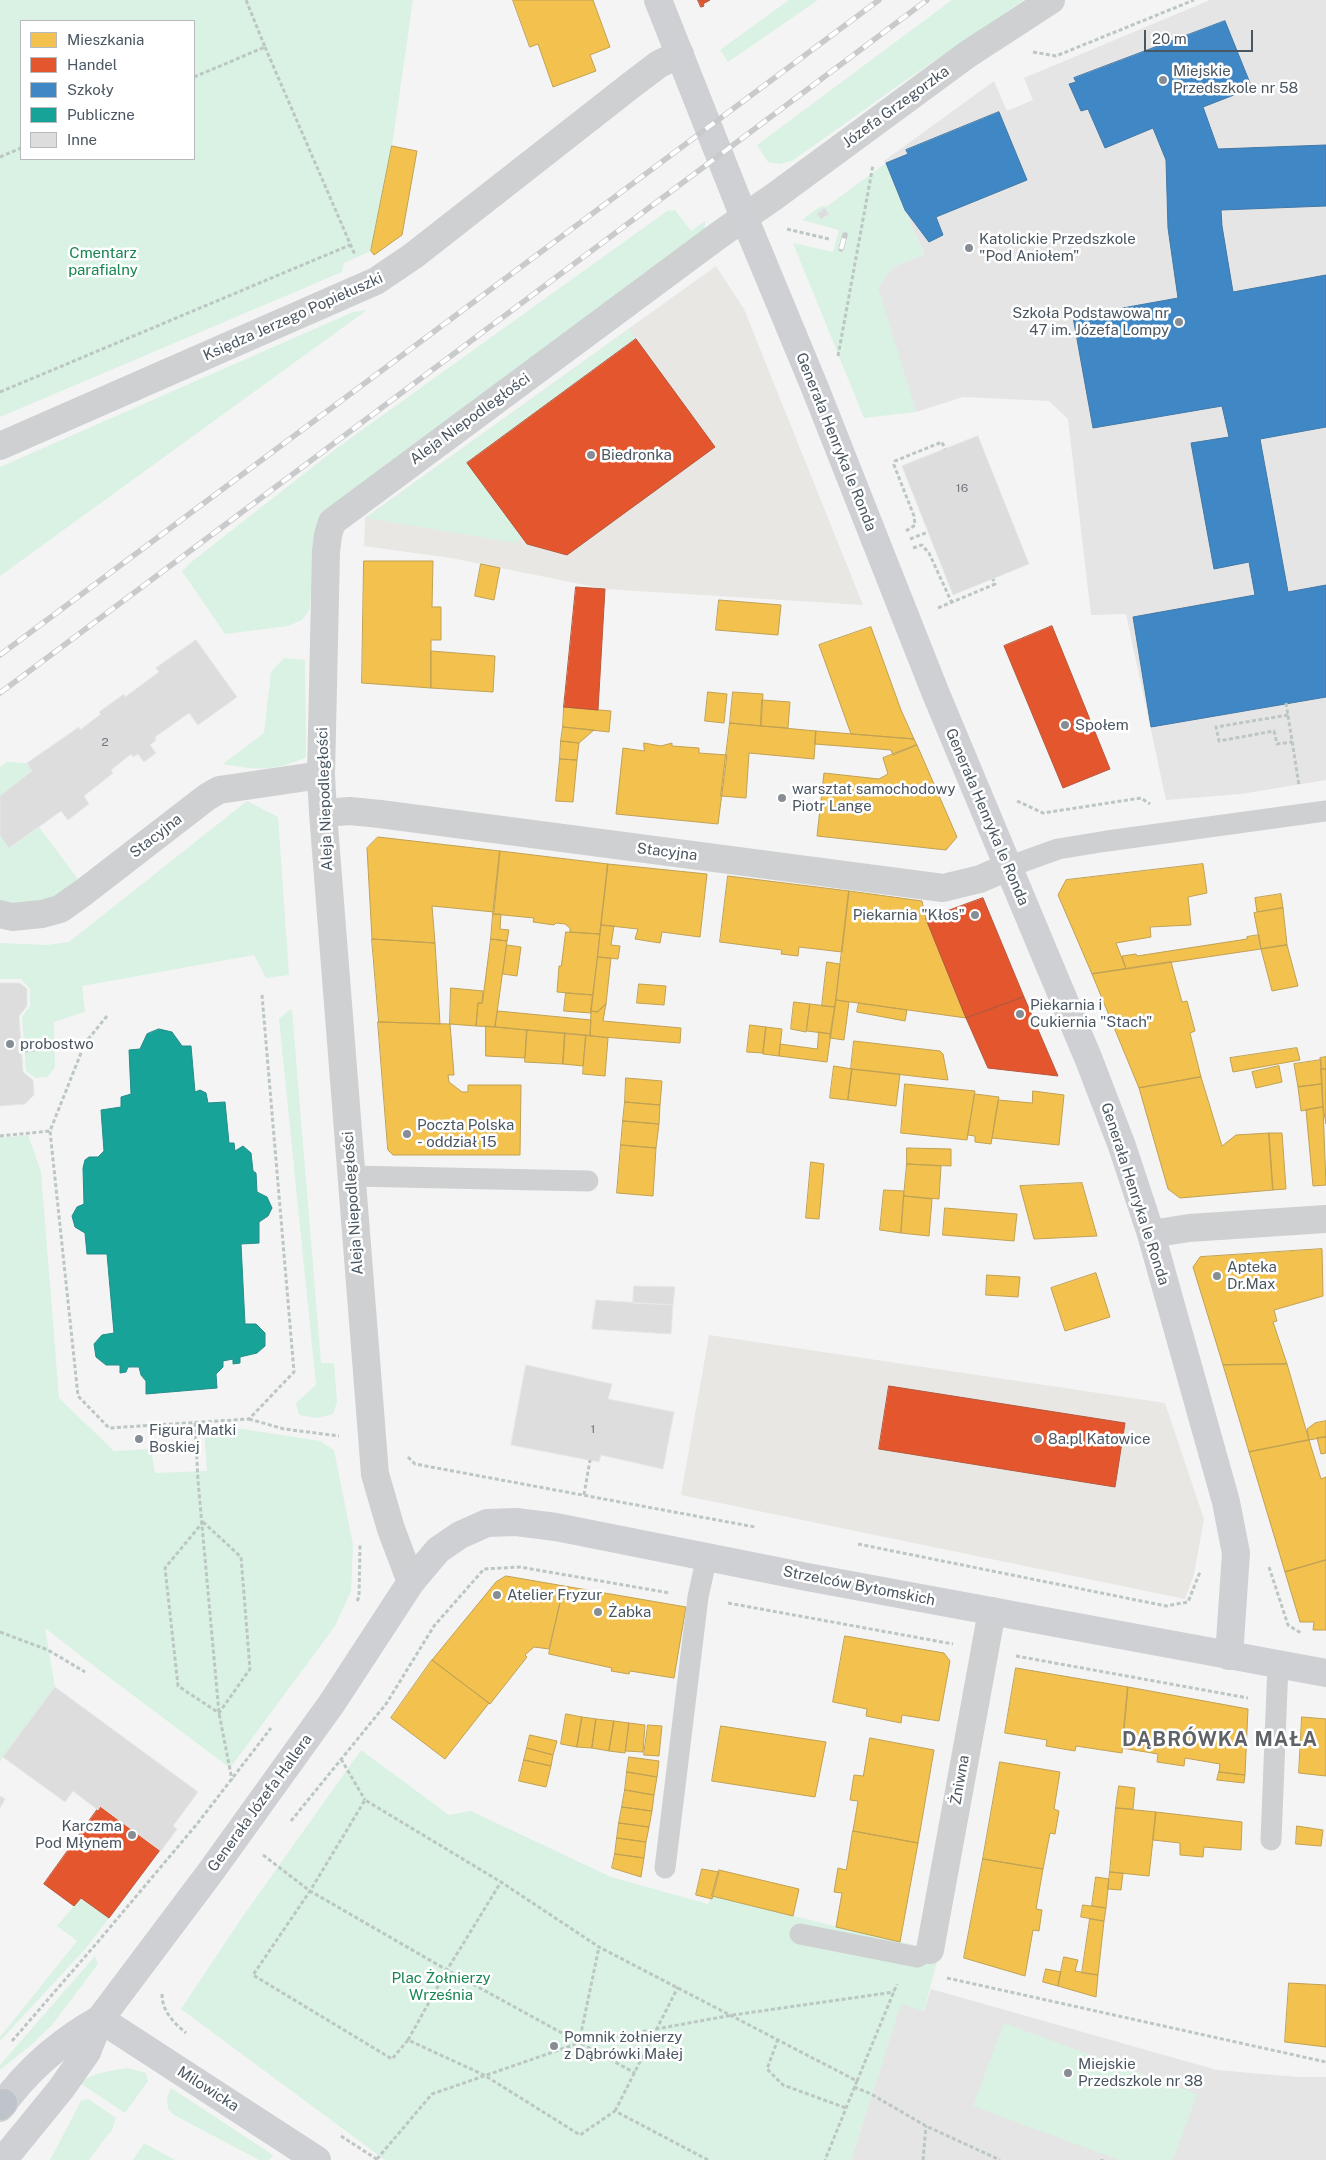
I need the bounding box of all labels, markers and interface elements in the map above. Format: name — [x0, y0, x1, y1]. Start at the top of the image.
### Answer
legend — [20, 20, 195, 160]
scale bar — [1146, 20, 1255, 52]
text: 20 m — [1152, 30, 1187, 47]
text: Mieszkania — [67, 31, 144, 48]
text: Handel — [67, 56, 117, 73]
street label: Józefa Grzegorzka — [839, 62, 953, 152]
place label: Miejskie Przedszkole nr 58 — [1173, 62, 1298, 97]
marker: Miejskie Przedszkole nr 58 — [1157, 74, 1169, 86]
text: Szkoły — [67, 81, 114, 98]
text: Publiczne — [67, 106, 135, 123]
text: Inne — [67, 131, 97, 148]
place label: Katolickie Przedszkole "Pod Aniołem" — [979, 230, 1136, 265]
marker: Katolickie Przedszkole "Pod Aniołem" — [963, 242, 975, 254]
park label: Cmentarz parafialny — [68, 244, 138, 279]
street label: Księdza Jerzego Popiełuszki — [200, 269, 386, 365]
place label: Szkoła Podstawowa nr 47 im. Józefa Lompy — [1012, 304, 1169, 339]
marker: Szkoła Podstawowa nr 47 im. Józefa Lompy — [1173, 316, 1185, 328]
street label: Generała Henryka le Ronda — [792, 350, 880, 534]
street label: Aleja Niepodległości — [407, 369, 533, 469]
place label: Biedronka — [601, 446, 672, 464]
marker: Biedronka — [585, 449, 597, 461]
house number: 16 — [956, 481, 968, 495]
place label: Społem — [1075, 716, 1129, 734]
marker: Społem — [1059, 719, 1071, 731]
street label: Generała Henryka le Ronda — [941, 726, 1033, 908]
street label: Aleja Niepodległości — [313, 727, 337, 871]
house number: 2 — [101, 735, 109, 749]
place label: warsztat samochodowy Piotr Lange — [792, 780, 955, 815]
marker: warsztat samochodowy Piotr Lange — [776, 792, 788, 804]
street label: Stacyjna — [126, 810, 186, 862]
street label: Stacyjna — [636, 839, 698, 865]
place label: Piekarnia "Kłos" — [853, 906, 965, 924]
marker: Piekarnia "Kłos" — [969, 909, 981, 921]
place label: Piekarnia i Cukiernia "Stach" — [1030, 996, 1152, 1031]
marker: Piekarnia i Cukiernia "Stach" — [1014, 1008, 1026, 1020]
place label: probostwo — [20, 1035, 94, 1053]
marker: probostwo — [4, 1038, 16, 1050]
street label: Generała Henryka le Ronda — [1097, 1100, 1173, 1288]
place label: Poczta Polska - oddział 15 — [417, 1116, 514, 1151]
marker: Poczta Polska - oddział 15 — [401, 1128, 413, 1140]
street label: Aleja Niepodległości — [339, 1131, 367, 1275]
place label: Apteka Dr.Max — [1227, 1258, 1277, 1293]
marker: Apteka Dr.Max — [1211, 1270, 1223, 1282]
place label: Figura Matki Boskiej — [149, 1421, 236, 1456]
house number: 1 — [591, 1422, 595, 1436]
place label: 8a.pl Katowice — [1048, 1430, 1151, 1448]
marker: Figura Matki Boskiej — [133, 1433, 145, 1445]
marker: 8a.pl Katowice — [1032, 1433, 1044, 1445]
street label: Strzelców Bytomskich — [781, 1562, 937, 1610]
place label: Atelier Fryzur — [507, 1586, 602, 1604]
marker: Atelier Fryzur — [491, 1589, 503, 1601]
place label: Żabka — [608, 1603, 651, 1621]
marker: Żabka — [592, 1606, 604, 1618]
district label: DĄBRÓWKA MAŁA — [1120, 1728, 1320, 1752]
street label: Generała Józefa Hallera — [204, 1731, 316, 1875]
street label: Żniwna — [947, 1754, 973, 1806]
place label: Karczma Pod Młynem — [35, 1817, 122, 1852]
marker: Karczma Pod Młynem — [126, 1829, 138, 1841]
park label: Plac Żołnierzy Września — [391, 1969, 491, 2004]
place label: Pomnik żołnierzy z Dąbrówki Małej — [564, 2028, 683, 2063]
marker: Pomnik żołnierzy z Dąbrówki Małej — [548, 2040, 560, 2052]
place label: Miejskie Przedszkole nr 38 — [1078, 2055, 1203, 2090]
street label: Milowicka — [174, 2062, 242, 2116]
marker: Miejskie Przedszkole nr 38 — [1062, 2067, 1074, 2079]

